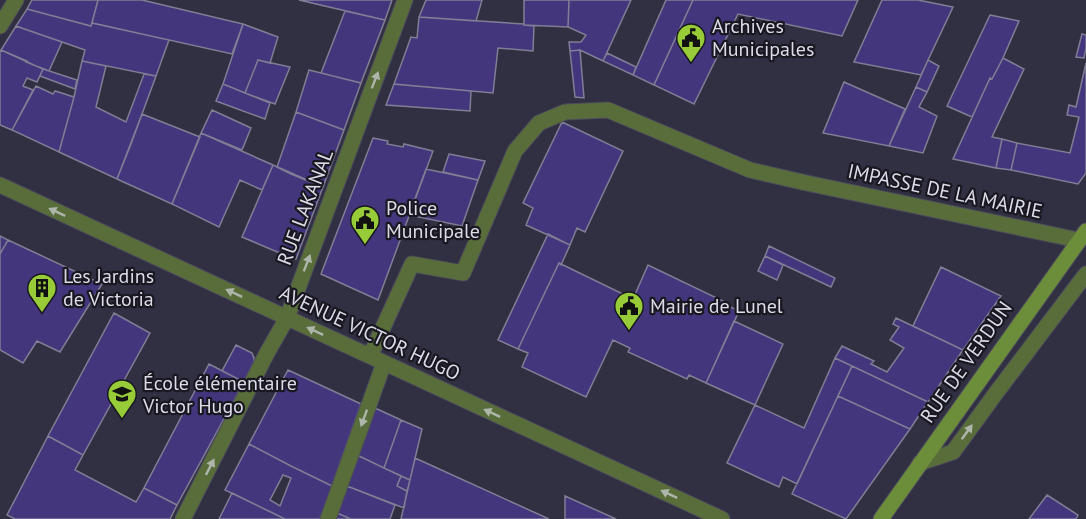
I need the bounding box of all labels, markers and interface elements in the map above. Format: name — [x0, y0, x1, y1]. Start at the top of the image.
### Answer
place label: Archives Municipales — [712, 13, 814, 62]
public building icon: Archives Municipales — [675, 22, 707, 64]
one-way arrow — [371, 71, 381, 89]
street label: RUE LAKANAL — [271, 145, 339, 269]
street label: IMPASSE DE LA MAIRIE — [845, 158, 1045, 224]
place label: Police Municipale — [386, 195, 480, 244]
public building icon: Police Municipale — [349, 204, 381, 246]
one-way arrow — [48, 207, 65, 216]
one-way arrow — [302, 254, 312, 272]
place label: Les Jardins de Victoria — [63, 263, 154, 312]
building icon: Les Jardins de Victoria — [26, 272, 58, 314]
street label: AVENUE VICTOR HUGO — [276, 280, 464, 386]
one-way arrow — [225, 289, 242, 298]
public building icon: Mairie de Lunel — [613, 290, 645, 332]
place label: Mairie de Lunel — [650, 293, 783, 319]
street label: RUE DE VERDUN — [914, 296, 1018, 428]
one-way arrow — [306, 326, 324, 336]
place label: École élémentaire Victor Hugo — [142, 370, 297, 419]
school or university icon: École élémentaire Victor Hugo — [106, 378, 138, 420]
one-way arrow — [484, 408, 501, 417]
one-way arrow — [358, 409, 368, 427]
one-way arrow — [961, 425, 973, 441]
one-way arrow — [205, 458, 215, 475]
one-way arrow — [661, 490, 678, 499]

